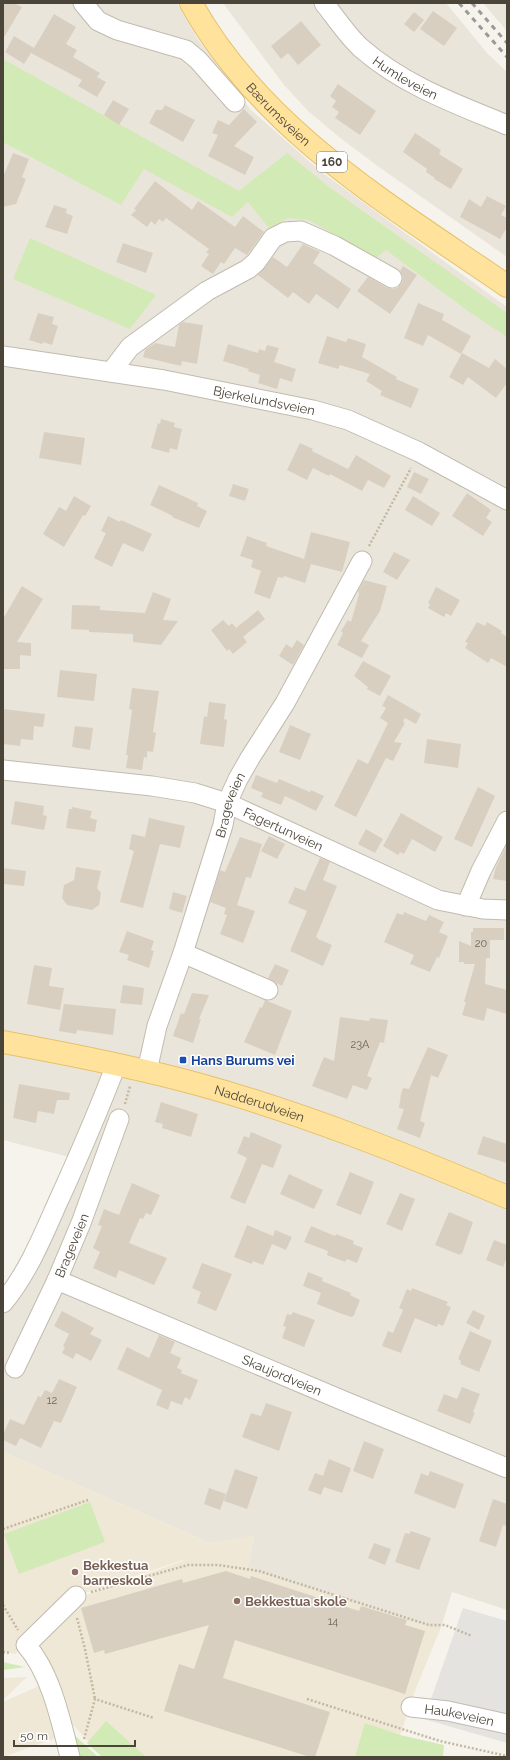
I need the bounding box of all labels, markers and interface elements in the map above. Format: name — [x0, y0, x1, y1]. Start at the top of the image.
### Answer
street label: Humleveien — [370, 53, 440, 103]
street label: Bærumsveien — [243, 80, 313, 149]
road number: 160 — [317, 152, 347, 172]
street label: Bjerkelundsveien — [212, 383, 316, 418]
street label: Brageveien — [212, 770, 248, 840]
street label: Fagertunveien — [241, 805, 325, 854]
house number: 20 — [475, 937, 487, 950]
house number: 23A — [350, 1038, 370, 1051]
place label: Hans Burums vei — [191, 1053, 295, 1068]
marker: Hans Burums vei — [178, 1055, 188, 1065]
street label: Nadderudveien — [213, 1082, 306, 1125]
street label: Brageveien — [52, 1211, 92, 1280]
street label: Skaujordveien — [239, 1352, 324, 1399]
house number: 12 — [47, 1394, 57, 1407]
place label: Bekkestua barneskole — [83, 1558, 153, 1588]
marker: Bekkestua barneskole — [70, 1567, 80, 1577]
place label: Bekkestua skole — [245, 1594, 347, 1609]
marker: Bekkestua skole — [232, 1596, 242, 1606]
house number: 14 — [328, 1615, 338, 1628]
street label: Haukeveien — [424, 1702, 496, 1729]
scale bar — [14, 1722, 135, 1748]
text: 50 m — [20, 1729, 48, 1743]

